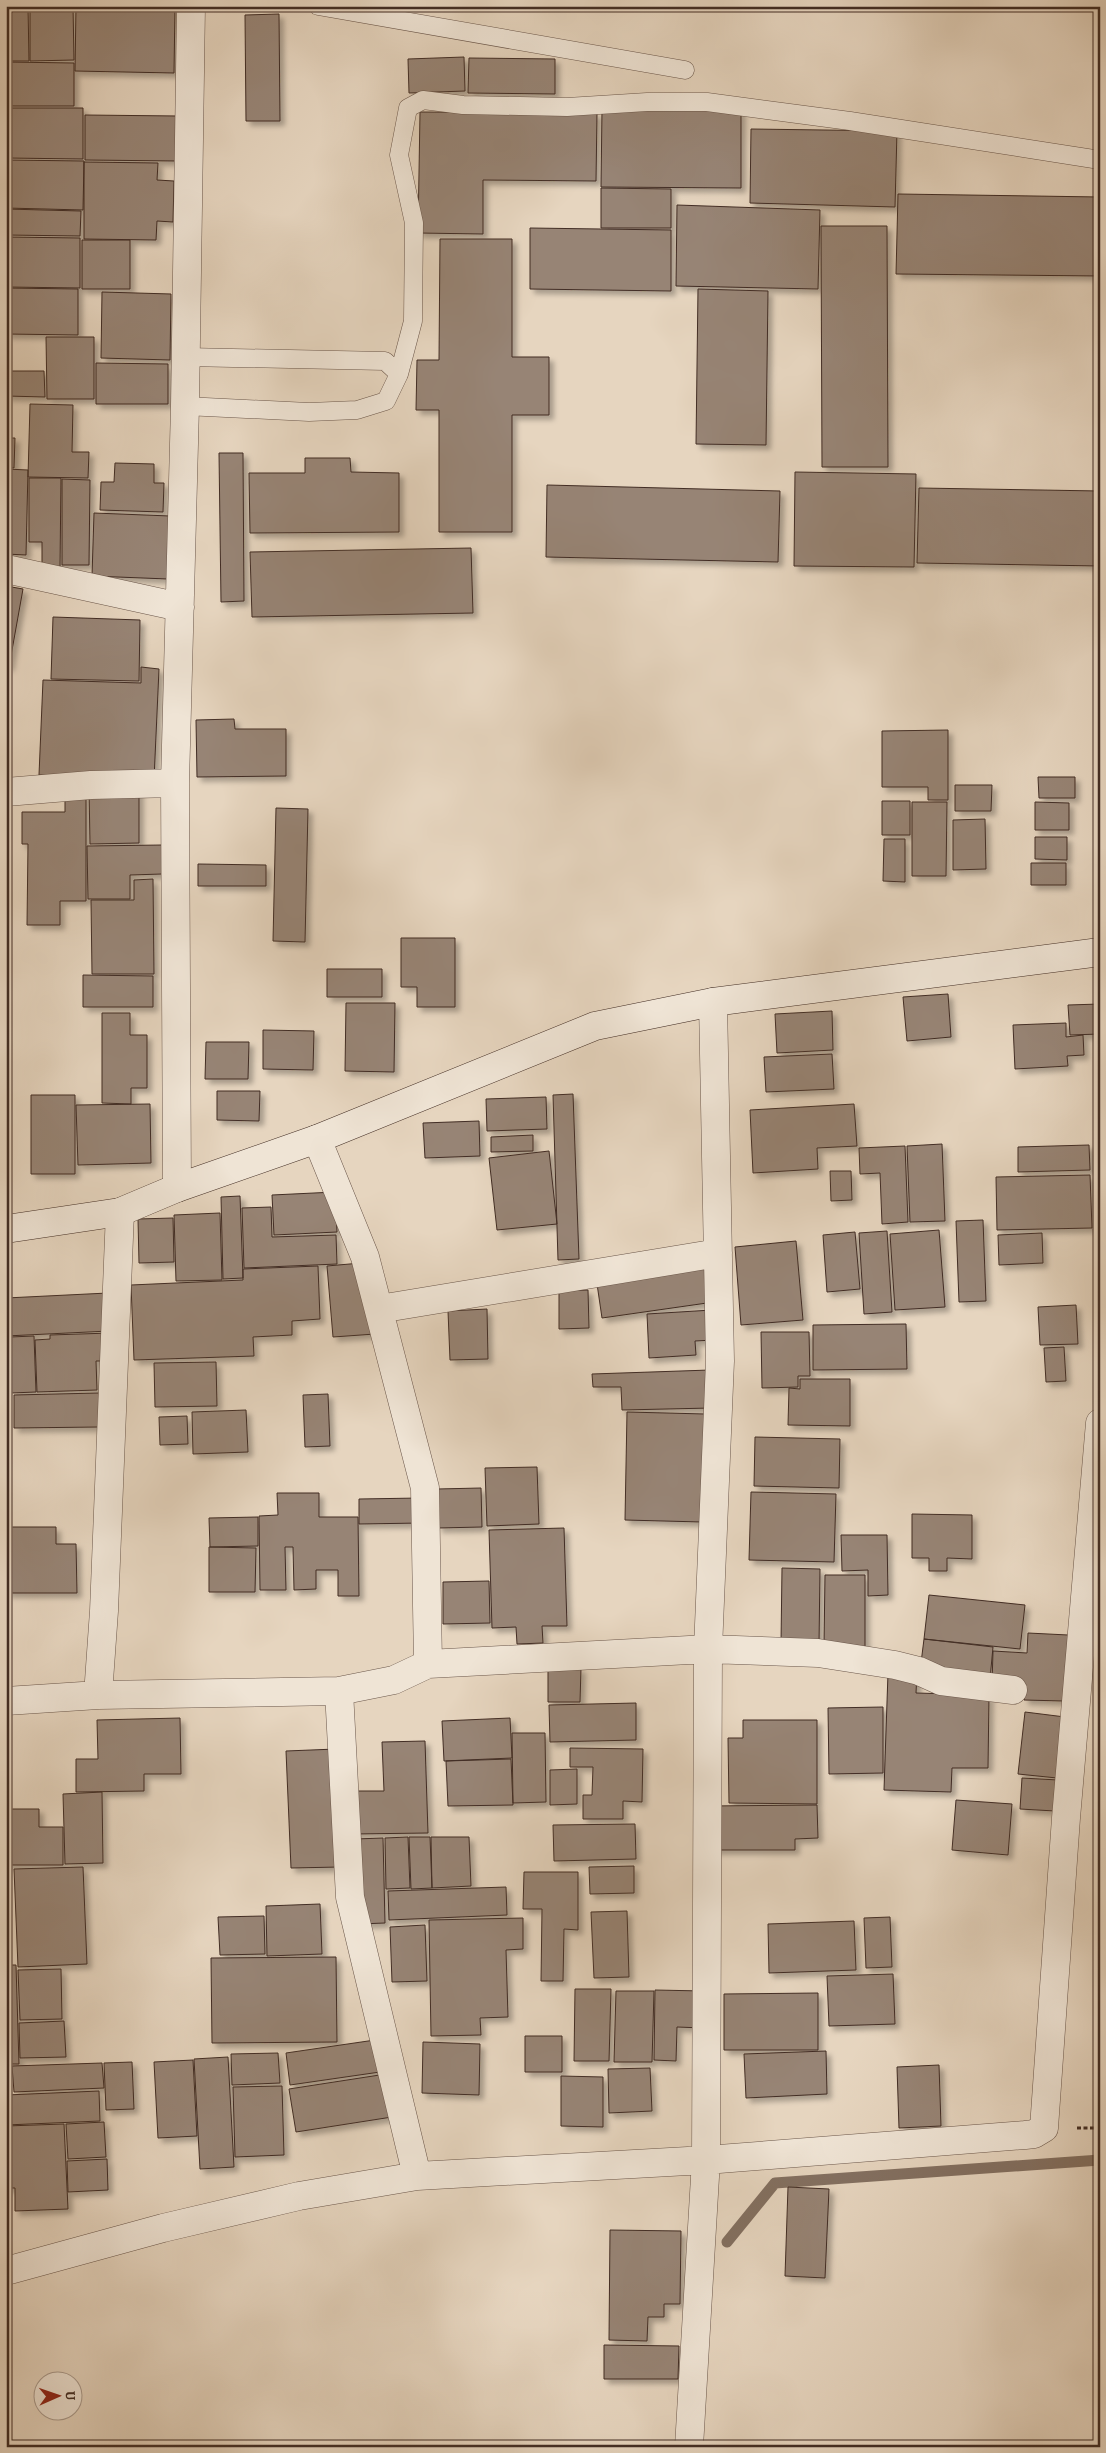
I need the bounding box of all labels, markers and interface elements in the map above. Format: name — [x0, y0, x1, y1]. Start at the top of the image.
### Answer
north arrow — [32, 2370, 82, 2420]
text: U — [61, 2391, 80, 2400]

